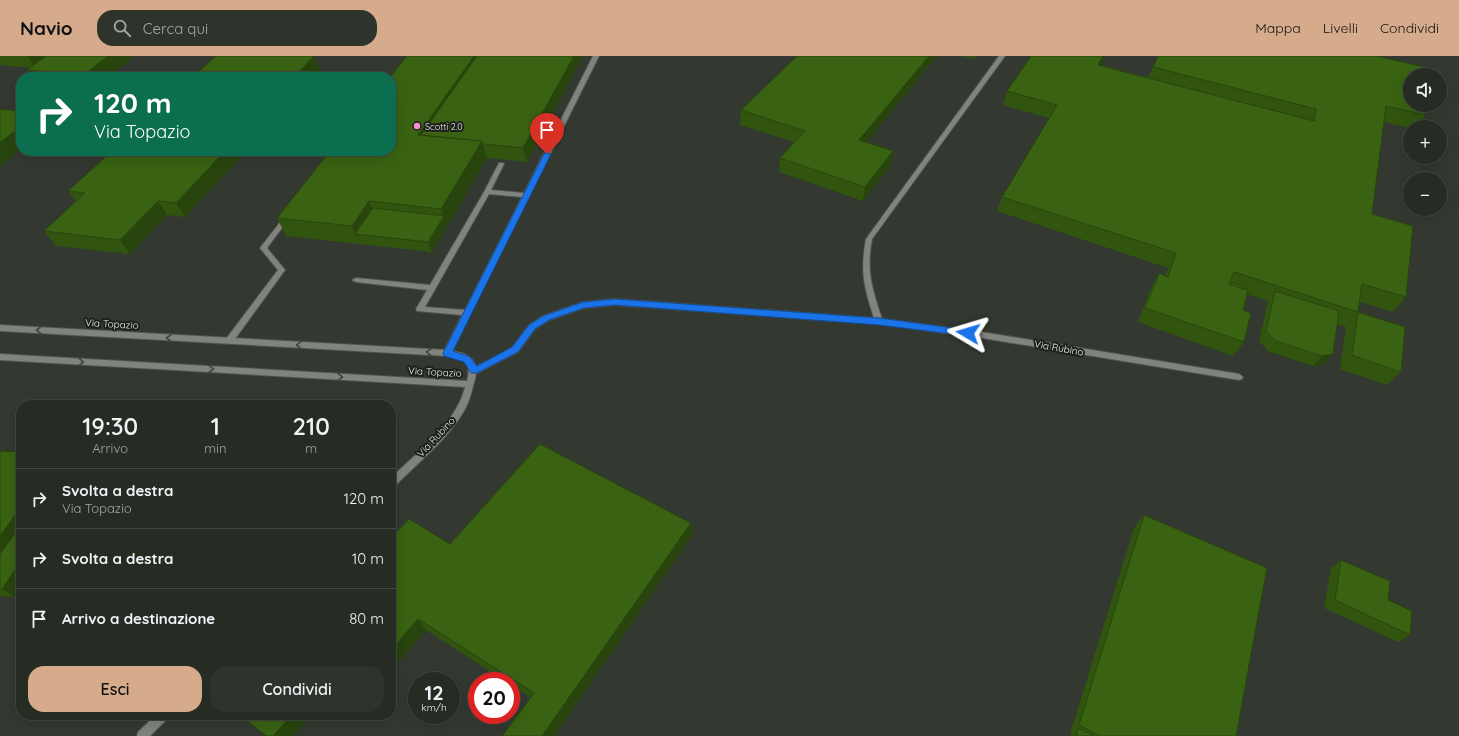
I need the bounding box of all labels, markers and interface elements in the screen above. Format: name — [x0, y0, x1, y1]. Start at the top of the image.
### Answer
search box — [97, 10, 377, 46]
text: Navio — [20, 16, 73, 40]
icon: search — [111, 17, 133, 39]
text: Cerca qui — [143, 19, 208, 38]
text: Mappa — [1255, 19, 1301, 37]
text: Livelli — [1323, 19, 1358, 37]
text: Condividi — [1380, 19, 1439, 37]
map controls — [1403, 68, 1447, 216]
button: sound — [1403, 68, 1447, 112]
text: 120 m — [94, 85, 172, 120]
icon: right — [28, 88, 80, 140]
pin — [530, 113, 564, 154]
icon: arrive — [536, 119, 558, 141]
text: Via Topazio — [94, 120, 190, 143]
button: + — [1403, 120, 1447, 164]
marker: Scotti 2.0 — [412, 121, 422, 131]
place label: Scotti 2.0 — [425, 121, 463, 132]
button: − — [1403, 172, 1447, 216]
position arrow — [947, 312, 989, 354]
street label: Via Topazio — [85, 316, 139, 332]
one-way arrow — [36, 326, 43, 335]
one-way arrow — [166, 333, 172, 342]
street label: Via Rubino — [1033, 337, 1085, 359]
one-way arrow — [296, 341, 302, 349]
one-way arrow — [426, 348, 432, 357]
one-way arrow — [78, 357, 84, 366]
street label: Via Topazio — [408, 364, 462, 380]
one-way arrow — [208, 365, 214, 374]
one-way arrow — [337, 372, 343, 381]
text: 19:30 — [82, 411, 138, 441]
text: 1 — [211, 411, 220, 441]
text: 210 — [293, 411, 330, 441]
street label: Via Rubino — [414, 414, 458, 460]
text: Arrivo — [92, 440, 128, 456]
text: min — [204, 440, 226, 456]
text: m — [305, 440, 317, 456]
text: Svolta a destra — [62, 481, 173, 500]
icon: right — [28, 488, 50, 510]
text: 120 m — [343, 489, 384, 508]
text: Via Topazio — [62, 500, 132, 516]
icon: right — [28, 548, 50, 570]
text: Svolta a destra — [62, 549, 173, 568]
text: 10 m — [352, 549, 384, 568]
icon: arrive — [28, 608, 50, 630]
text: Arrivo a destinazione — [62, 609, 215, 628]
text: 80 m — [349, 609, 384, 628]
button: Esci — [28, 666, 202, 712]
button: Condividi — [210, 666, 384, 712]
speed limit sign: 20 — [468, 672, 520, 724]
text: 12 — [424, 680, 444, 705]
text: km/h — [421, 701, 447, 714]

